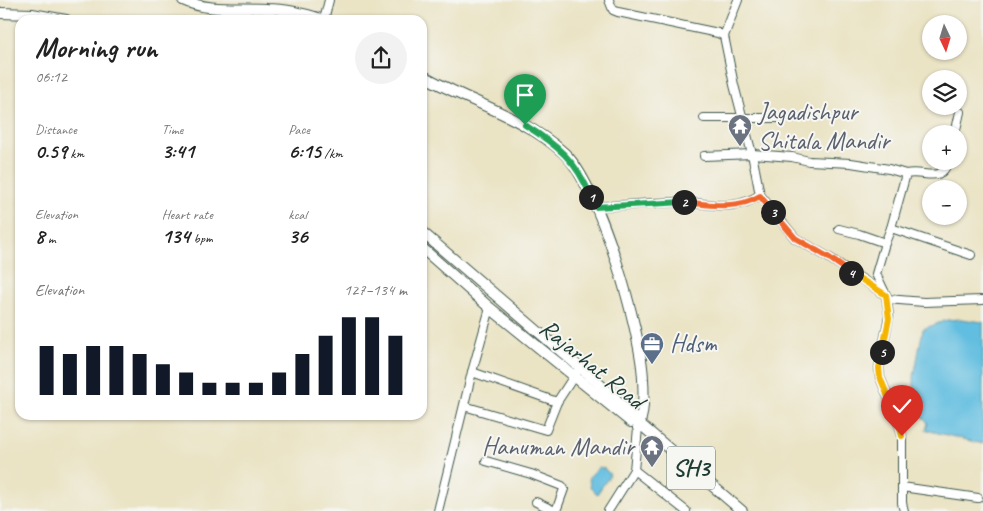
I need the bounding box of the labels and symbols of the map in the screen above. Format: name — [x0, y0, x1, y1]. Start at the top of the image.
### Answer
north arrow — [922, 15, 968, 60]
pin — [504, 74, 546, 125]
place label: Jagadishpur Shitala Mandir — [757, 96, 891, 157]
temple icon: Jagadishpur Shitala Mandir — [727, 113, 753, 147]
pin: 1 — [578, 184, 604, 210]
pin: 2 — [672, 190, 696, 214]
pin: 3 — [760, 200, 786, 224]
pin: 4 — [838, 260, 864, 286]
street label: Rajarhat Road — [533, 312, 654, 419]
place label: Hdsm — [670, 328, 717, 360]
office icon: Hdsm — [639, 331, 665, 365]
pin: 5 — [870, 340, 894, 364]
pin — [881, 385, 923, 436]
place label: Hanuman Mandir — [482, 431, 636, 463]
temple icon: Hanuman Mandir — [639, 434, 665, 468]
road number: SH3 — [667, 446, 715, 489]

